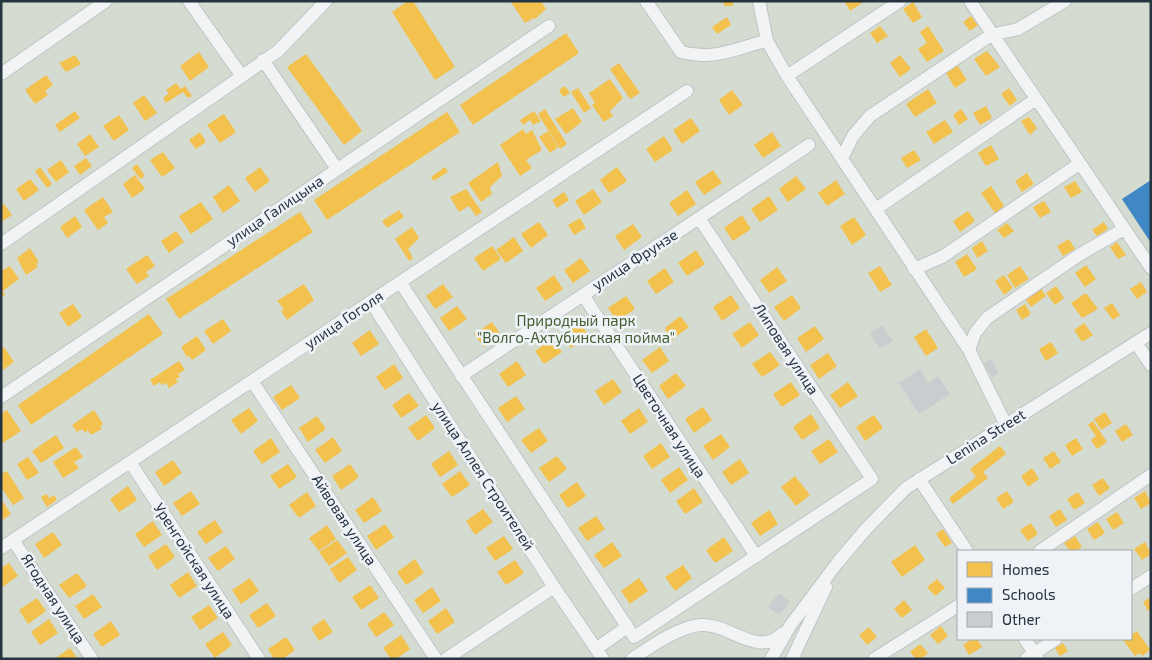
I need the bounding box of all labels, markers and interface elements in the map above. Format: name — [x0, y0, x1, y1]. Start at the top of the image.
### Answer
street label: улица Галицына — [222, 171, 327, 250]
street label: улица Фрунзе — [588, 225, 681, 294]
street label: улица Гоголя — [301, 286, 387, 353]
street label: Липовая улица — [750, 299, 823, 398]
park label: Природный парк "Волго-Ахтубинская пойма" — [477, 311, 675, 347]
street label: Цветочная улица — [629, 370, 710, 481]
street label: улица Аллея Строителей — [428, 398, 539, 554]
street label: Lenina Street — [942, 404, 1029, 468]
street label: Айвовая улица — [308, 471, 381, 569]
street label: Уренгойская улица — [150, 499, 239, 622]
street label: Ягодная улица — [17, 550, 90, 647]
legend — [957, 550, 1132, 640]
text: Homes — [1002, 560, 1049, 578]
text: Schools — [1002, 585, 1056, 603]
text: Other — [1002, 610, 1041, 628]

